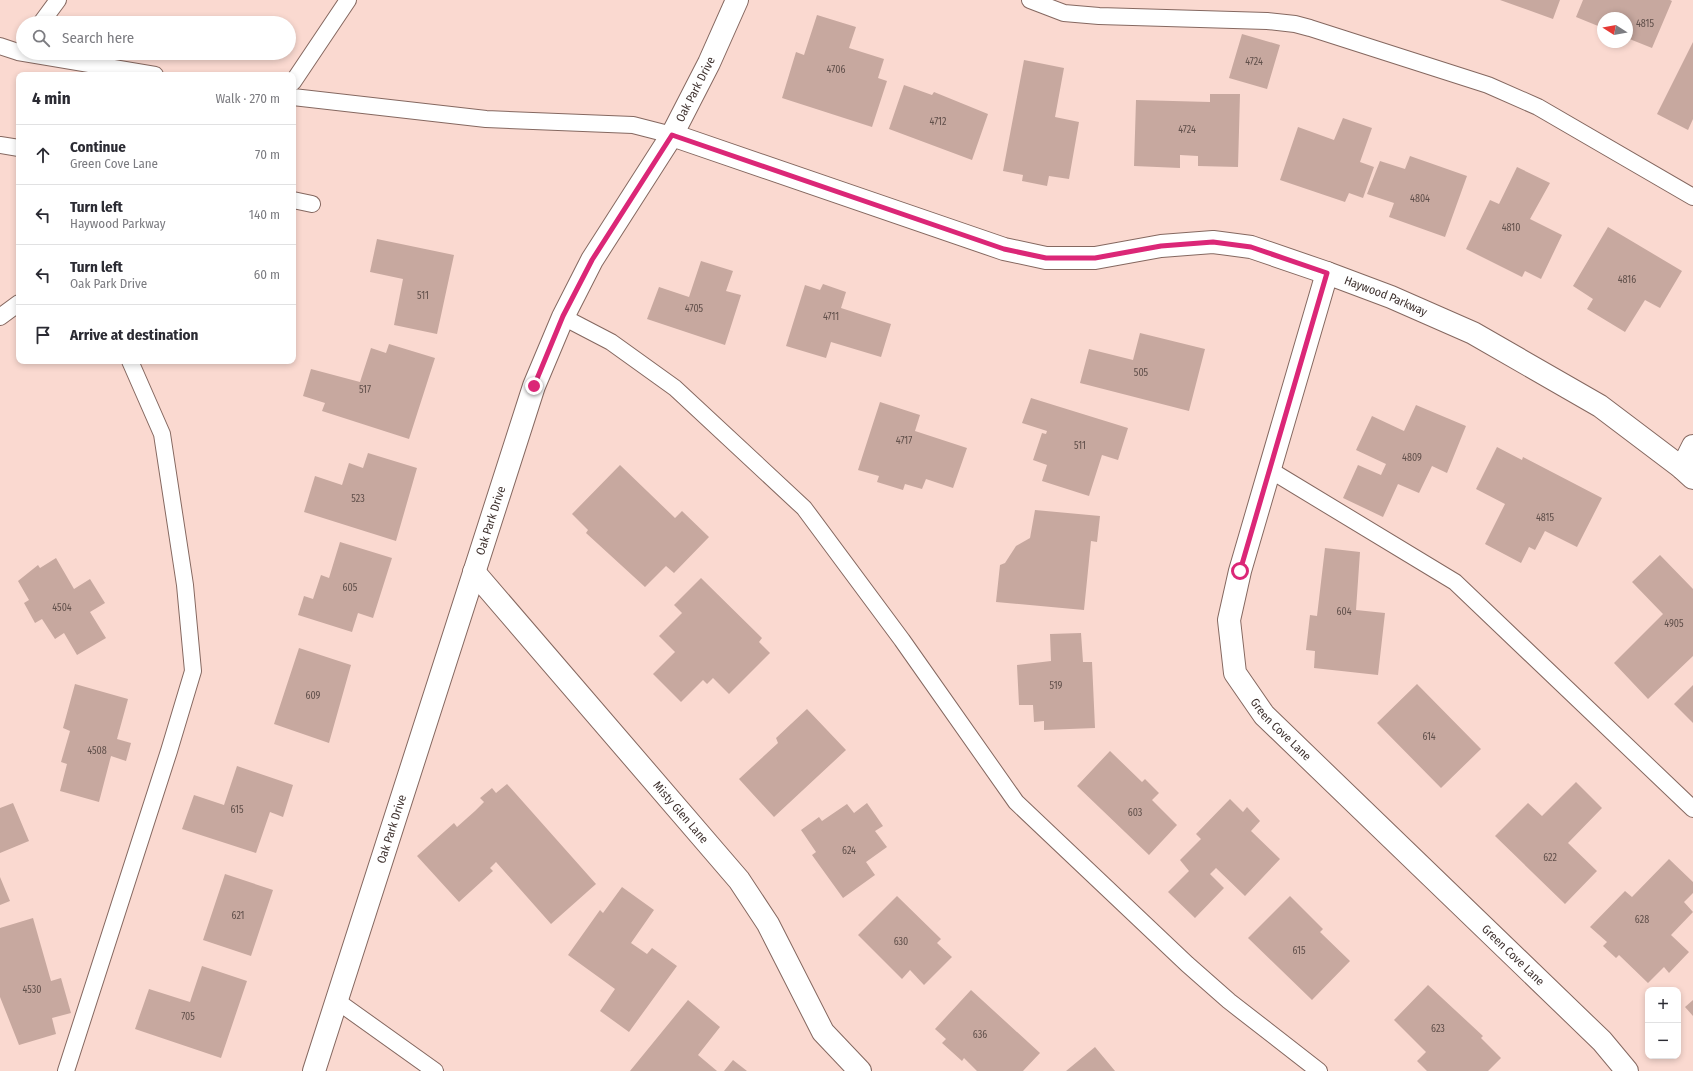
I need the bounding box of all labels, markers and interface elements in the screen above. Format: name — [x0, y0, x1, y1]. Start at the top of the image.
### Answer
north arrow — [1597, 12, 1633, 48]
search box — [16, 16, 296, 60]
house number: 4815 — [1636, 18, 1654, 30]
icon: search — [30, 27, 52, 49]
text: Search here — [62, 29, 134, 47]
street label: Oak Park Drive — [673, 55, 718, 124]
house number: 4724 — [1245, 56, 1263, 68]
house number: 4706 — [827, 64, 845, 76]
text: 4 min — [32, 88, 71, 109]
text: Walk · 270 m — [215, 91, 280, 106]
house number: 4712 — [930, 116, 947, 128]
house number: 4724 — [1178, 124, 1196, 136]
text: Continue — [70, 138, 126, 156]
icon: ahead — [32, 144, 54, 166]
text: 70 m — [255, 147, 280, 162]
text: Green Cove Lane — [70, 156, 158, 171]
house number: 4804 — [1410, 193, 1430, 205]
text: Turn left — [70, 198, 123, 216]
icon: left — [32, 204, 54, 226]
text: 140 m — [249, 207, 280, 222]
text: Haywood Parkway — [70, 216, 165, 231]
house number: 4810 — [1502, 222, 1520, 234]
text: Turn left — [70, 258, 123, 276]
icon: left — [32, 264, 54, 286]
text: 60 m — [254, 267, 280, 282]
street label: Haywood Parkway — [1342, 273, 1430, 319]
house number: 4816 — [1618, 274, 1636, 286]
text: Oak Park Drive — [70, 276, 147, 291]
house number: 511 — [417, 290, 429, 302]
house number: 4705 — [685, 303, 704, 315]
house number: 4711 — [823, 311, 839, 323]
icon: arrive — [32, 324, 54, 346]
text: Arrive at destination — [70, 326, 198, 344]
house number: 505 — [1134, 367, 1149, 379]
route end — [525, 377, 543, 395]
house number: 517 — [359, 384, 371, 396]
house number: 4717 — [896, 435, 912, 447]
house number: 511 — [1074, 440, 1086, 452]
house number: 4809 — [1402, 452, 1422, 464]
street label: Oak Park Drive — [473, 485, 508, 557]
house number: 523 — [351, 493, 365, 505]
house number: 4815 — [1536, 512, 1554, 524]
route start — [1231, 562, 1249, 580]
house number: 605 — [343, 582, 358, 594]
house number: 4504 — [52, 602, 72, 614]
house number: 604 — [1336, 606, 1352, 618]
house number: 4905 — [1664, 618, 1684, 630]
house number: 519 — [1050, 680, 1063, 692]
house number: 609 — [306, 690, 321, 702]
street label: Green Cove Lane — [1248, 696, 1314, 764]
house number: 614 — [1422, 731, 1436, 743]
house number: 4508 — [87, 745, 107, 757]
street label: Misty Glen Lane — [650, 778, 711, 846]
street label: Oak Park Drive — [374, 793, 409, 865]
house number: 615 — [231, 804, 244, 816]
house number: 603 — [1128, 807, 1143, 819]
house number: 624 — [842, 845, 856, 857]
house number: 622 — [1543, 852, 1557, 864]
house number: 621 — [232, 910, 244, 922]
house number: 628 — [1635, 914, 1649, 926]
street label: Green Cove Lane — [1479, 922, 1547, 988]
house number: 630 — [894, 936, 908, 948]
house number: 615 — [1293, 945, 1306, 957]
house number: 4530 — [23, 984, 41, 996]
map controls — [1645, 987, 1681, 1059]
button: + — [1645, 987, 1681, 1023]
house number: 705 — [181, 1011, 195, 1023]
house number: 623 — [1431, 1023, 1445, 1035]
button: − — [1645, 1023, 1681, 1059]
house number: 636 — [973, 1029, 987, 1041]

